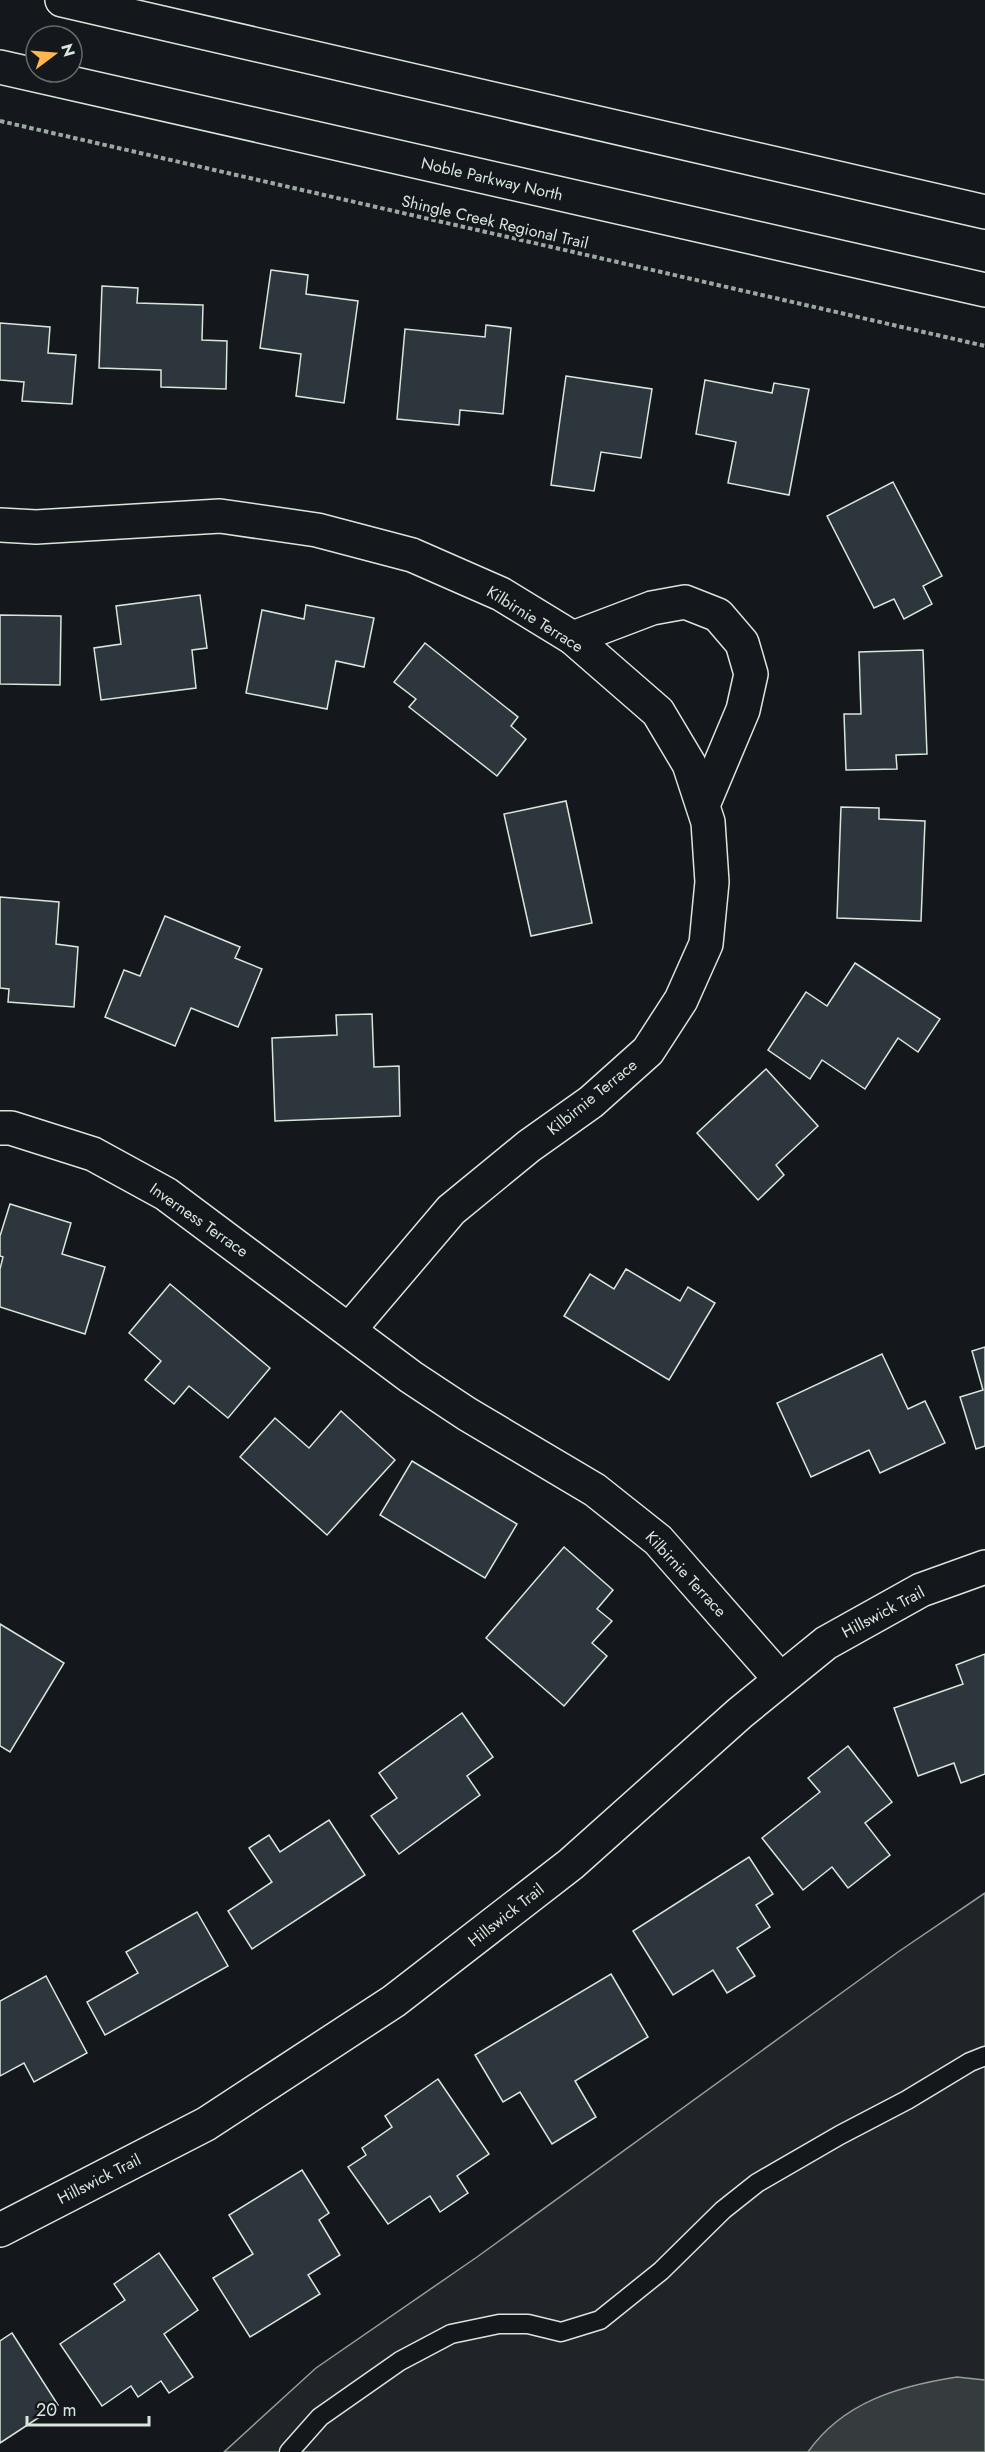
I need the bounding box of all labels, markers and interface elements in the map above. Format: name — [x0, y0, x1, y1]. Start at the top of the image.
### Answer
north arrow — [24, 24, 84, 84]
text: N — [55, 41, 81, 59]
street label: Noble Parkway North — [419, 151, 565, 207]
street label: Shingle Creek Regional Trail — [399, 189, 591, 255]
street label: Kilbirnie Terrace — [482, 580, 588, 658]
street label: Kilbirnie Terrace — [542, 1053, 642, 1141]
street label: Inverness Terrace — [145, 1177, 253, 1263]
street label: Kilbirnie Terrace — [640, 1526, 732, 1622]
street label: Hillswick Trail — [837, 1580, 929, 1644]
street label: Hillswick Trail — [463, 1878, 549, 1952]
street label: Hillswick Trail — [53, 2148, 145, 2210]
scale bar — [27, 2389, 148, 2427]
text: 20 m — [36, 2397, 76, 2423]

